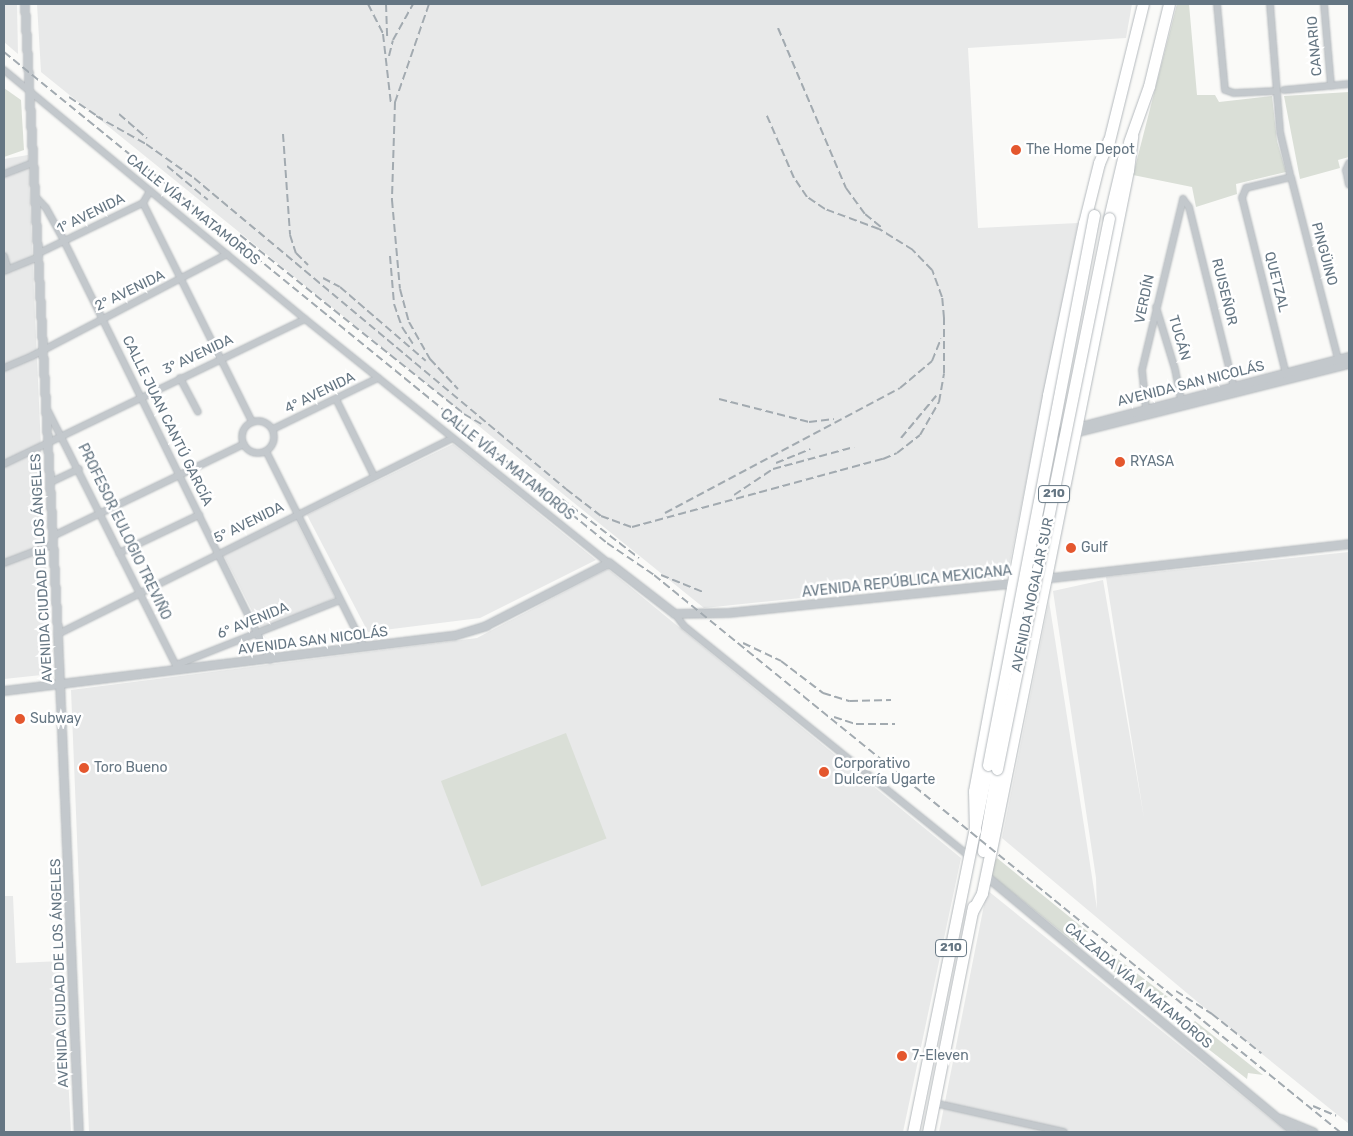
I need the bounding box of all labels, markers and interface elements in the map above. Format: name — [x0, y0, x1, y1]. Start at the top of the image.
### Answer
street label: CANARIO — [1304, 15, 1326, 77]
place label: The Home Depot — [1026, 142, 1135, 158]
marker: The Home Depot — [1010, 144, 1022, 156]
street label: CALLE VÍA A MATAMOROS — [122, 150, 264, 270]
street label: 1° AVENIDA — [54, 190, 128, 238]
street label: PINGÜINO — [1307, 220, 1341, 288]
street label: QUETZAL — [1260, 250, 1292, 314]
street label: RUISEÑOR — [1208, 257, 1240, 327]
street label: 2° AVENIDA — [92, 267, 168, 315]
street label: VERDÍN — [1132, 273, 1158, 325]
street label: TUCÁN — [1165, 313, 1193, 363]
street label: 3° AVENIDA — [160, 331, 236, 379]
street label: CALLE JUAN CANTÚ GARCÍA — [118, 333, 216, 509]
street label: AVENIDA SAN NICOLÁS — [1115, 358, 1267, 410]
street label: 4° AVENIDA — [282, 369, 358, 417]
street label: CALLE VÍA A MATAMOROS — [436, 405, 578, 525]
street label: PROFESOR EULOGIO TREVIÑO — [74, 441, 174, 623]
street label: AVENIDA CIUDAD DE LOS ÁNGELES — [28, 453, 56, 683]
place label: RYASA — [1130, 454, 1174, 470]
marker: RYASA — [1114, 456, 1126, 468]
road number: 210 — [1038, 484, 1070, 504]
street label: 5° AVENIDA — [211, 499, 287, 547]
street label: AVENIDA NOGALAR SUR — [1008, 516, 1058, 674]
place label: Gulf — [1081, 540, 1108, 556]
marker: Gulf — [1065, 542, 1077, 554]
street label: AVENIDA REPÚBLICA MEXICANA — [801, 563, 1013, 601]
street label: 6° AVENIDA — [215, 599, 291, 643]
street label: AVENIDA SAN NICOLÁS — [237, 623, 389, 659]
place label: Subway — [30, 711, 82, 727]
marker: Subway — [14, 713, 26, 725]
place label: Corporativo Dulcería Ugarte — [834, 756, 935, 789]
place label: Toro Bueno — [94, 760, 168, 776]
marker: Toro Bueno — [78, 762, 90, 774]
marker: Corporativo Dulcería Ugarte — [818, 766, 830, 778]
street label: AVENIDA CIUDAD DE LOS ÁNGELES — [48, 858, 72, 1088]
street label: CALZADA VÍA A MATAMOROS — [1060, 919, 1216, 1053]
road number: 210 — [935, 938, 967, 958]
place label: 7-Eleven — [912, 1048, 969, 1064]
marker: 7-Eleven — [896, 1050, 908, 1062]

